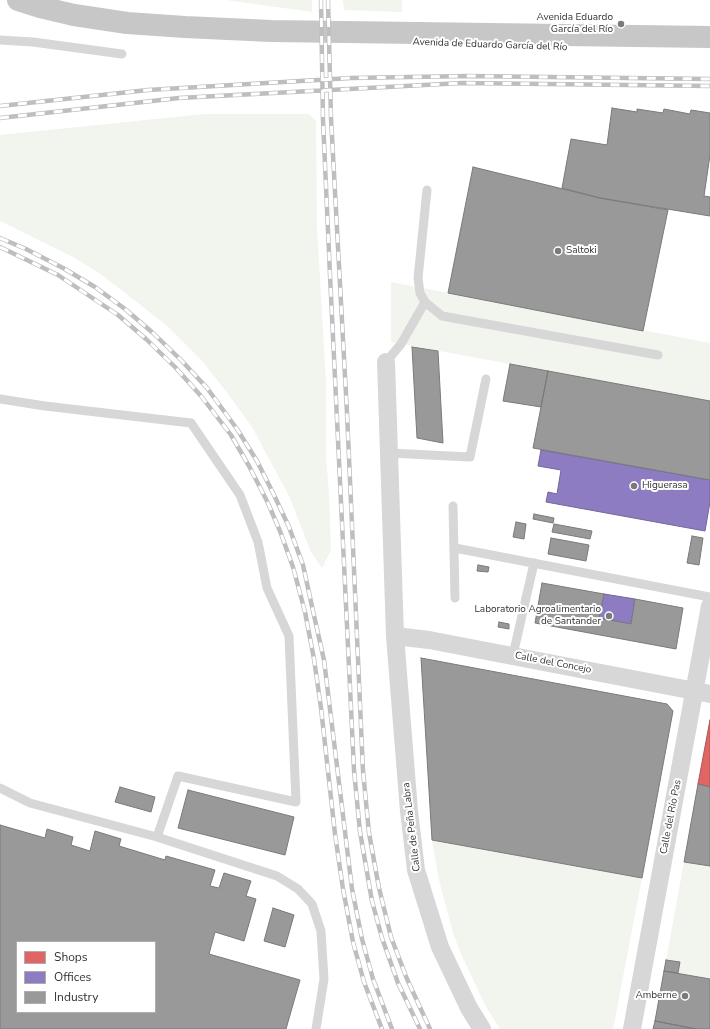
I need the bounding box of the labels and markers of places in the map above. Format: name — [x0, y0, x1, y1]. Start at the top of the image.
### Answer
place label: Avenida Eduardo García del Río — [536, 12, 613, 36]
marker: Avenida Eduardo García del Río — [616, 19, 626, 29]
place label: Saltoki — [566, 245, 597, 257]
marker: Saltoki — [553, 246, 563, 256]
place label: Higuerasa — [642, 480, 688, 492]
marker: Higuerasa — [629, 481, 639, 491]
place label: Laboratorio Agroalimentario de Santander — [474, 604, 601, 628]
marker: Laboratorio Agroalimentario de Santander — [604, 611, 614, 621]
place label: Amberne — [635, 990, 677, 1002]
marker: Amberne — [680, 991, 690, 1001]

